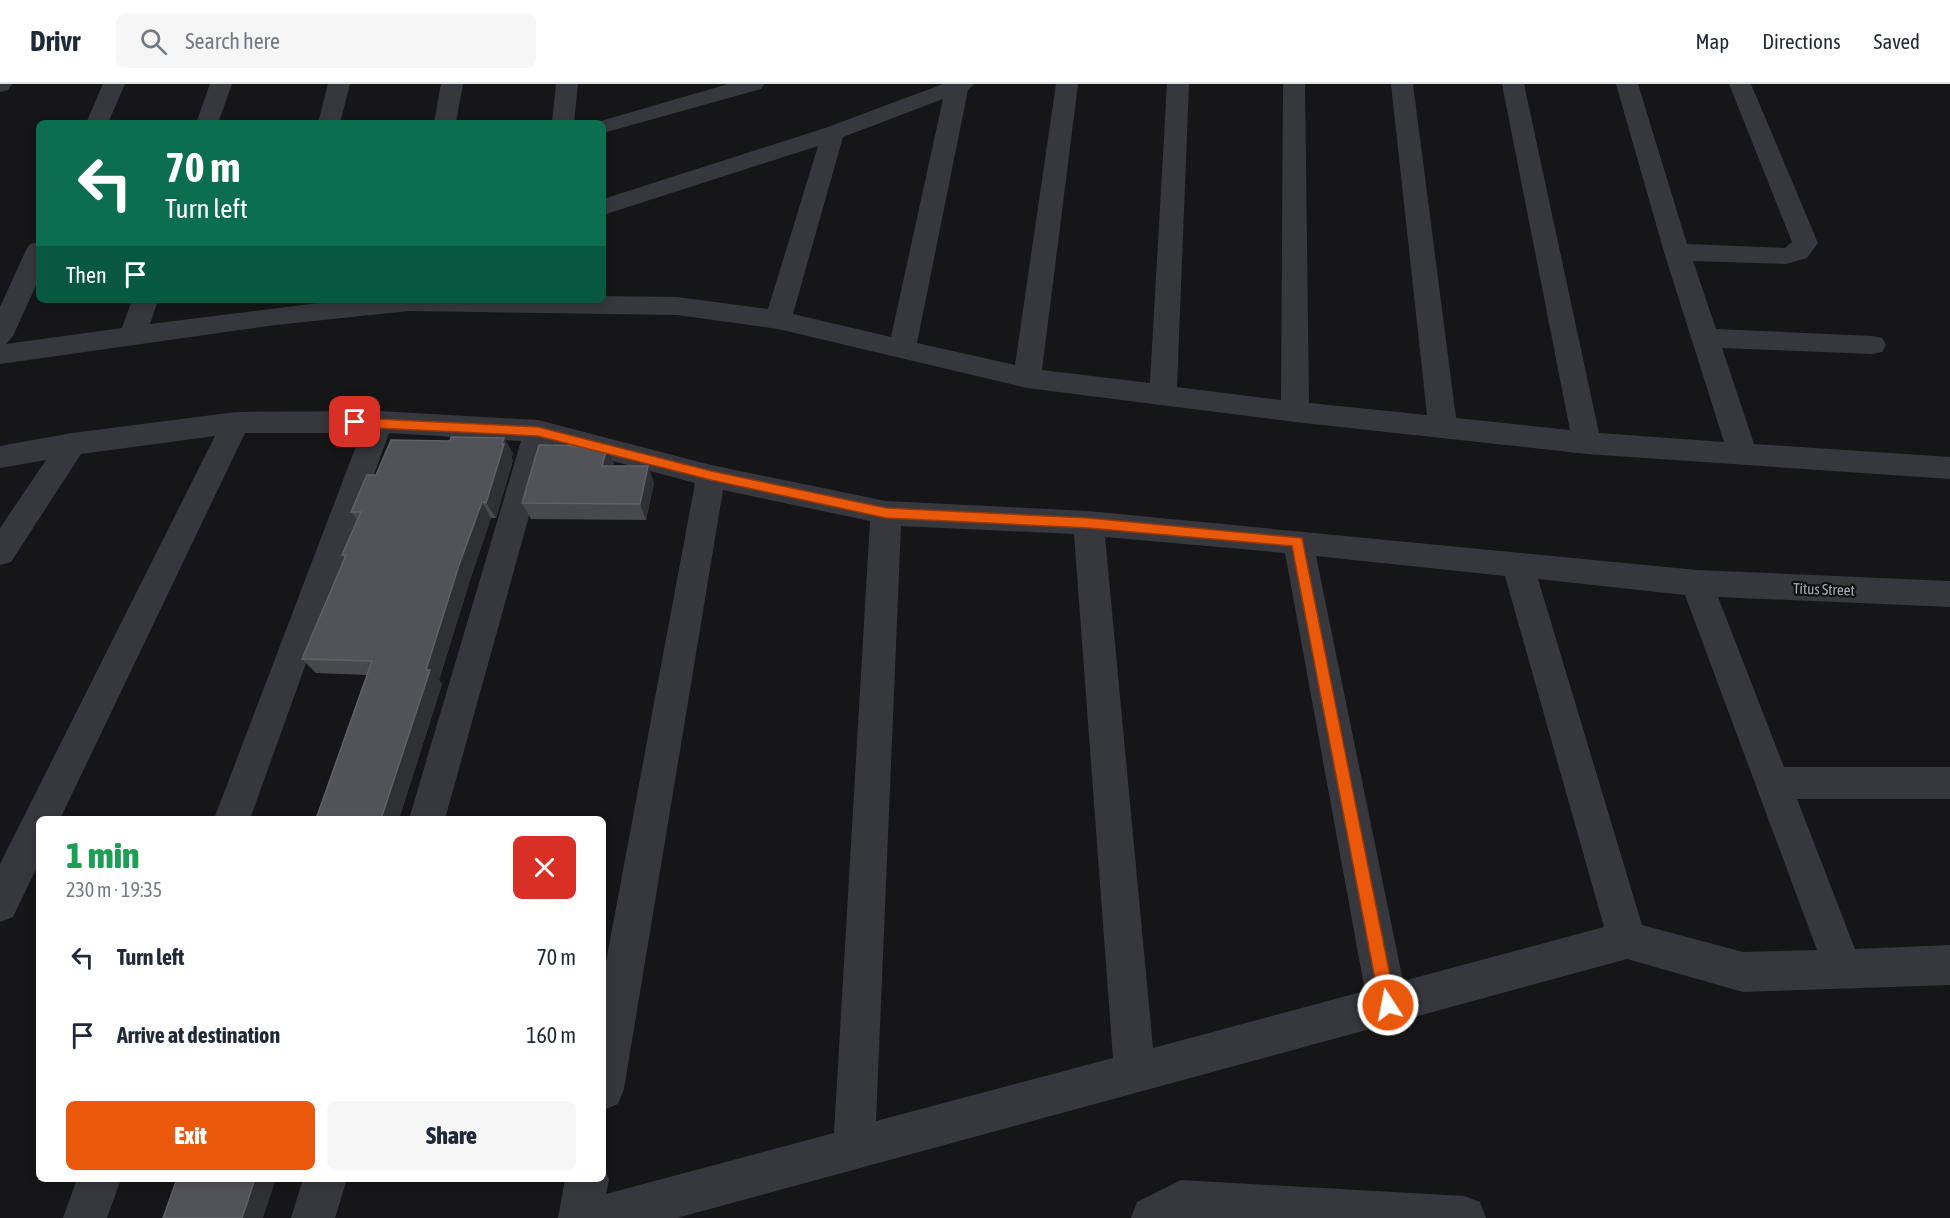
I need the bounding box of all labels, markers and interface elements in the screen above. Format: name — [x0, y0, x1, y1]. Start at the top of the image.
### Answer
search box — [116, 14, 536, 68]
text: Drivr — [30, 25, 80, 57]
icon: search — [137, 25, 170, 58]
text: Search here — [185, 28, 280, 54]
text: Map — [1695, 29, 1729, 53]
text: Directions — [1762, 29, 1841, 53]
text: Saved — [1874, 29, 1920, 53]
text: 70 m — [165, 143, 240, 191]
icon: left — [66, 144, 144, 222]
text: Turn left — [165, 193, 248, 224]
icon: arrive — [119, 258, 152, 291]
text: Then — [66, 262, 107, 288]
pin — [329, 396, 380, 447]
icon: arrive — [338, 405, 371, 438]
street label: Titus Street — [1793, 579, 1855, 599]
text: 1 min — [66, 834, 140, 876]
button: close — [513, 836, 576, 899]
text: 230 m · 19:35 — [66, 878, 162, 901]
icon: left — [66, 941, 99, 974]
text: Turn left — [117, 944, 184, 970]
text: 70 m — [536, 944, 576, 970]
position arrow — [1356, 973, 1420, 1037]
icon: arrive — [66, 1019, 99, 1052]
text: Arrive at destination — [117, 1022, 280, 1048]
text: 160 m — [526, 1022, 576, 1048]
button: Exit — [66, 1101, 315, 1170]
button: Share — [327, 1101, 576, 1170]

